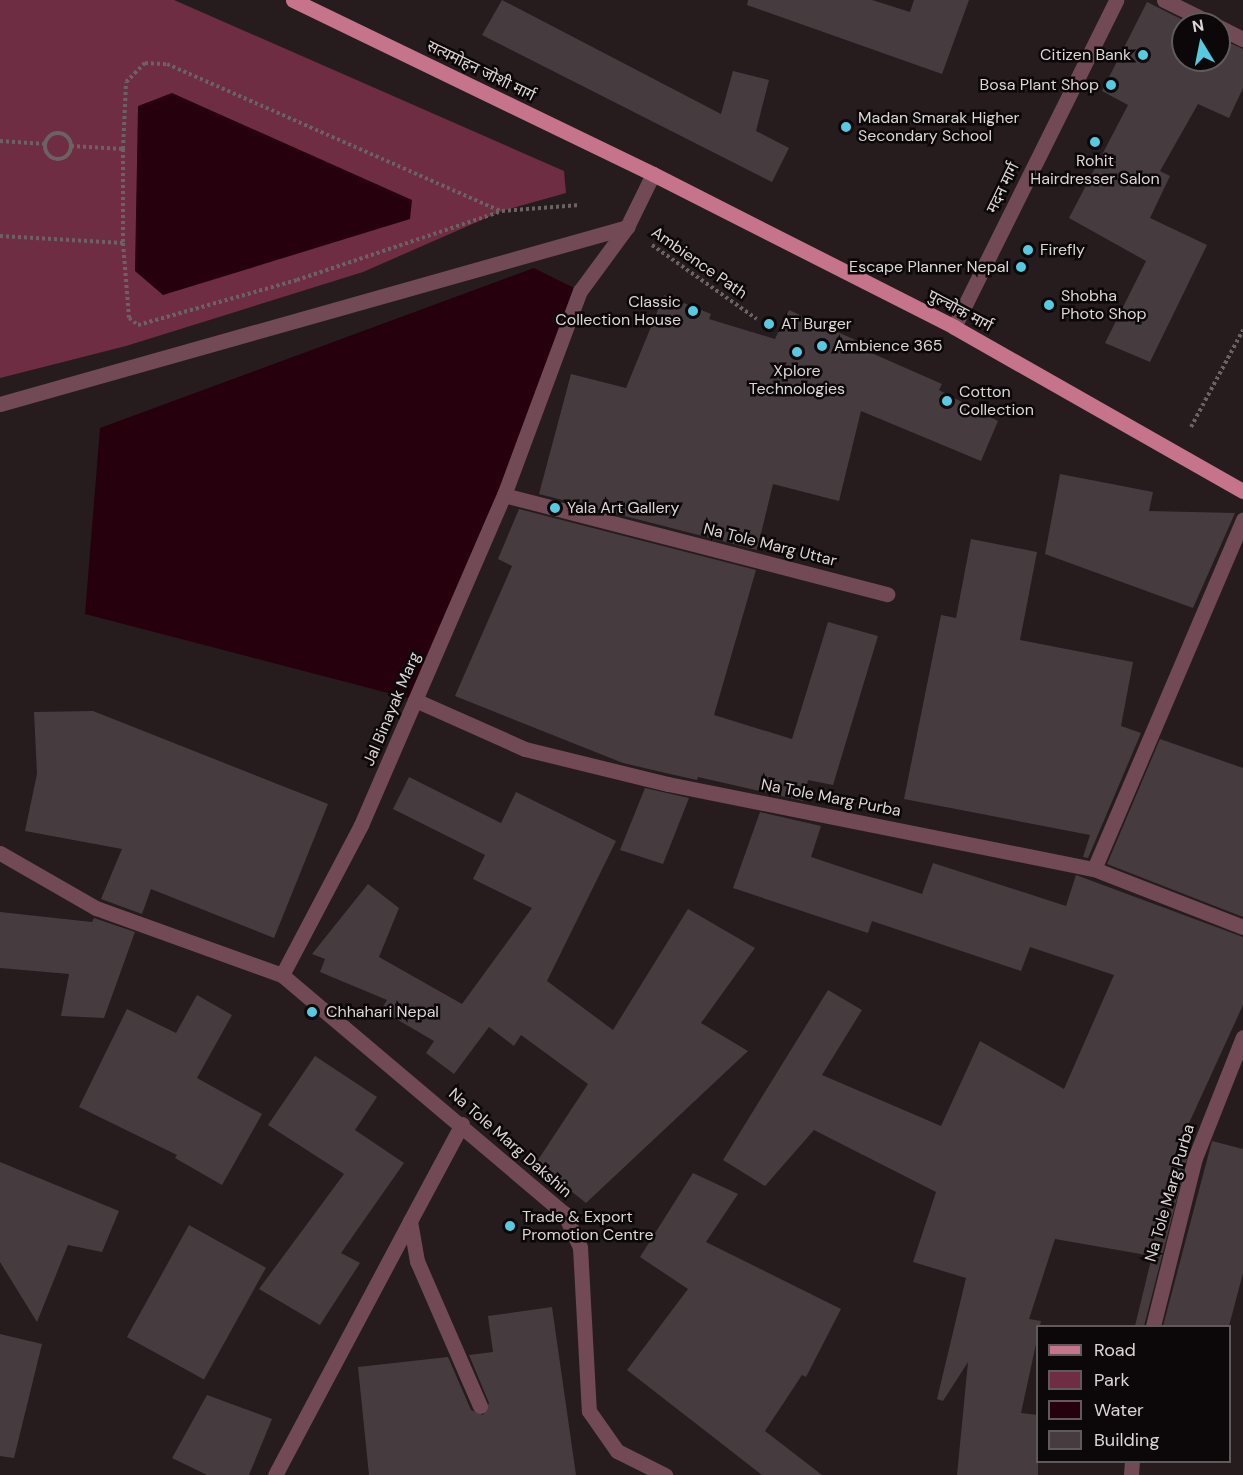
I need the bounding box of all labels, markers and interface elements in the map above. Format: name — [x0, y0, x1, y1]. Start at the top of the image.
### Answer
north arrow — [1171, 12, 1231, 72]
text: N — [1191, 14, 1206, 37]
street label: सत्यमोहन जोशी मार्ग — [424, 36, 538, 106]
place label: Citizen Bank — [1040, 45, 1131, 65]
marker: Citizen Bank — [1136, 48, 1150, 62]
place label: Bosa Plant Shop — [980, 75, 1099, 95]
marker: Bosa Plant Shop — [1104, 78, 1118, 92]
place label: Madan Smarak Higher Secondary School — [858, 108, 1019, 146]
marker: Madan Smarak Higher Secondary School — [839, 120, 853, 134]
marker: Rohit Hairdresser Salon — [1088, 135, 1102, 149]
place label: Rohit Hairdresser Salon — [1030, 151, 1160, 189]
street label: मदन मार्ग — [983, 160, 1023, 216]
street label: Ambience Path — [647, 223, 751, 303]
place label: Firefly — [1040, 240, 1085, 260]
marker: Firefly — [1021, 243, 1035, 257]
place label: Escape Planner Nepal — [849, 257, 1009, 277]
marker: Escape Planner Nepal — [1014, 260, 1028, 274]
street label: पुल्चोक मार्ग — [924, 286, 996, 336]
place label: Shobha Photo Shop — [1061, 286, 1146, 324]
place label: Classic Collection House — [555, 292, 681, 330]
marker: Shobha Photo Shop — [1042, 298, 1056, 312]
marker: Classic Collection House — [686, 304, 700, 318]
place label: AT Burger — [781, 314, 852, 334]
marker: AT Burger — [762, 317, 776, 331]
place label: Ambience 365 — [834, 336, 942, 356]
marker: Ambience 365 — [815, 339, 829, 353]
marker: Xplore Technologies — [790, 345, 804, 359]
place label: Xplore Technologies — [749, 361, 845, 399]
place label: Cotton Collection — [959, 382, 1034, 420]
marker: Cotton Collection — [940, 394, 954, 408]
place label: Yala Art Gallery — [567, 498, 679, 518]
marker: Yala Art Gallery — [548, 501, 562, 515]
street label: Na Tole Marg Uttar — [701, 519, 839, 571]
street label: Jal Binayak Marg — [359, 649, 425, 769]
street label: Na Tole Marg Purba — [759, 775, 903, 821]
place label: Chhahari Nepal — [326, 1002, 439, 1022]
marker: Chhahari Nepal — [303, 1003, 321, 1021]
street label: Na Tole Marg Dakshin — [445, 1084, 575, 1202]
street label: Na Tole Marg Purba — [1141, 1122, 1199, 1264]
place label: Trade & Export Promotion Centre — [522, 1207, 654, 1245]
marker: Trade & Export Promotion Centre — [503, 1219, 517, 1233]
legend — [1036, 1325, 1231, 1463]
text: Road — [1094, 1338, 1136, 1362]
text: Park — [1094, 1368, 1130, 1392]
text: Water — [1094, 1398, 1144, 1422]
text: Building — [1094, 1428, 1159, 1452]

